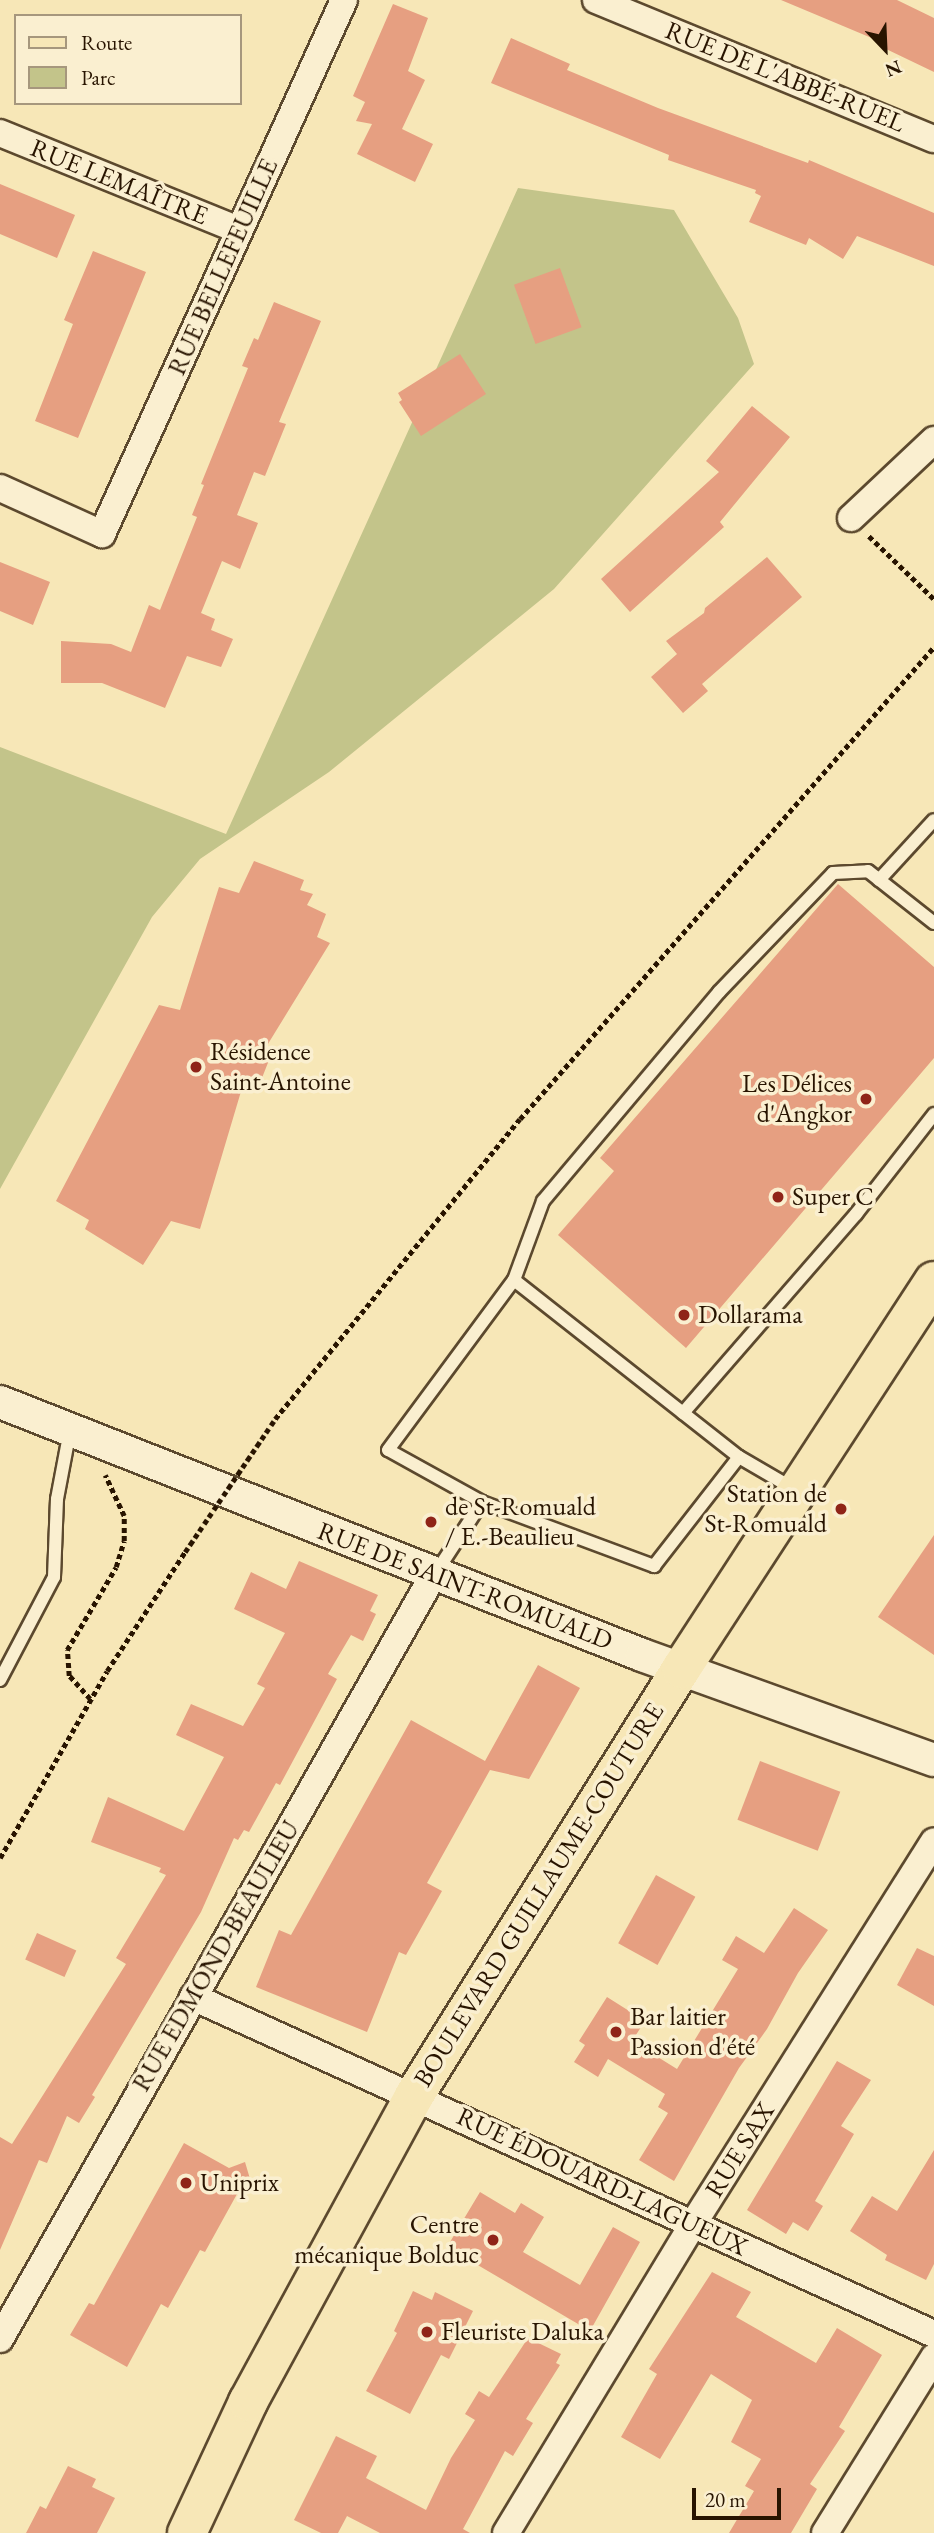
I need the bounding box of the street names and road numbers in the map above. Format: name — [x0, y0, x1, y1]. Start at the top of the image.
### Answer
street label: RUE DE L'ABBÉ-RUEL — [661, 15, 909, 139]
street label: RUE LEMAÎTRE — [26, 132, 212, 232]
street label: RUE BELLEFEUILLE — [161, 154, 285, 380]
street label: RUE DE SAINT-ROMUALD — [313, 1515, 617, 1657]
street label: BOULEVARD GUILLAUME-COUTURE — [407, 1697, 671, 2093]
street label: RUE EDMOND-BEAULIEU — [126, 1815, 306, 2097]
street label: RUE SAX — [699, 2097, 781, 2203]
street label: RUE ÉDOUARD-LAGUEUX — [452, 2101, 752, 2263]

